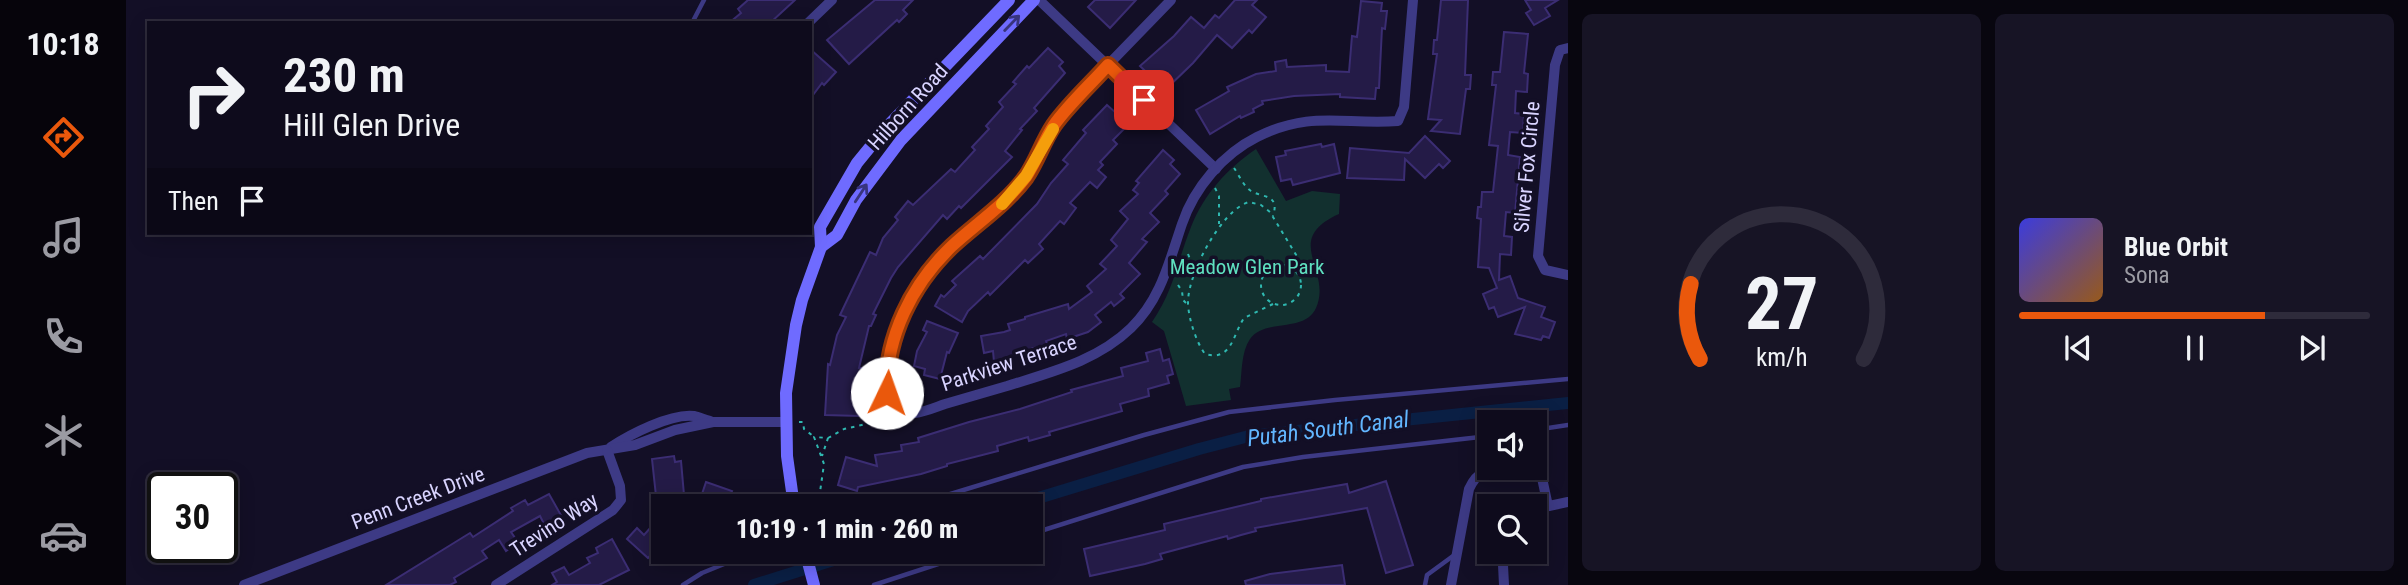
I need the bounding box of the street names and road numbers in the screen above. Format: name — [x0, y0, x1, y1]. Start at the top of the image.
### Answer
street label: Hilborn Road — [863, 59, 953, 155]
street label: Silver Fox Circle — [1509, 100, 1545, 234]
street label: Parkview Terrace — [938, 330, 1080, 396]
street label: Penn Creek Drive — [348, 462, 488, 534]
street label: Trevino Way — [506, 488, 603, 562]

